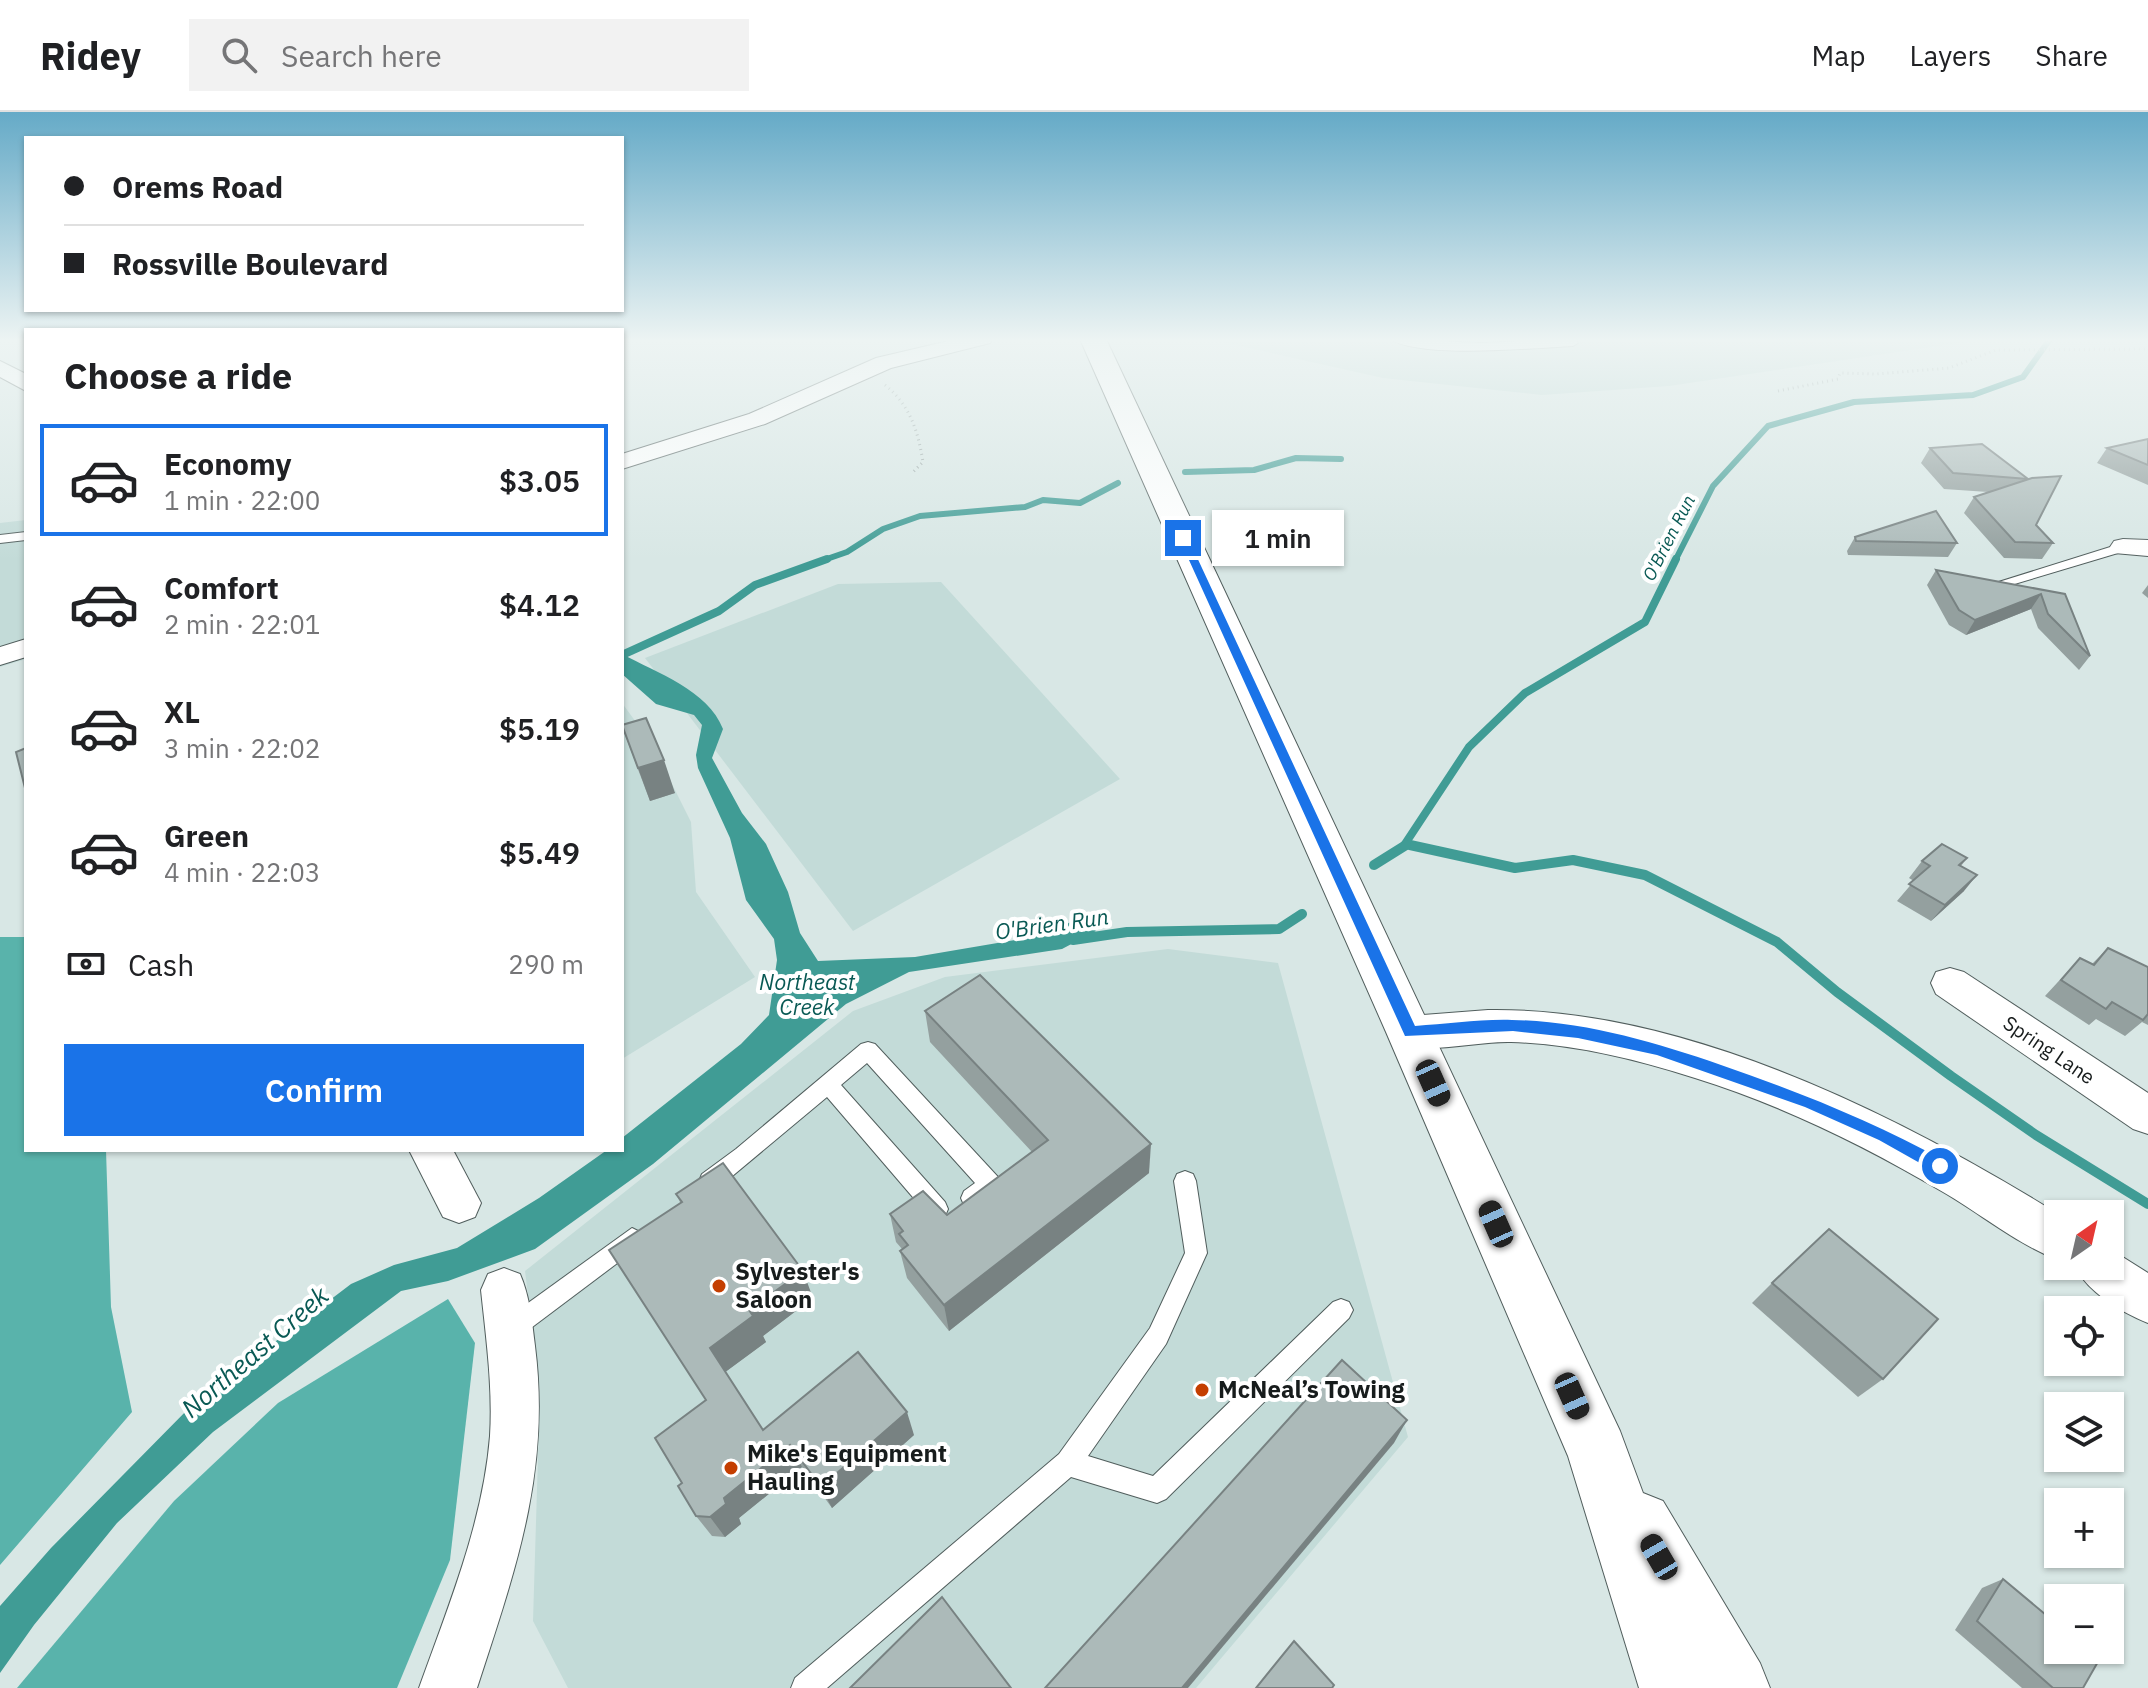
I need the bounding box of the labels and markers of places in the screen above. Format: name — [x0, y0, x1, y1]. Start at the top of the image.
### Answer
place label: Sylvester's Saloon — [735, 1255, 860, 1315]
marker: Sylvester's Saloon — [710, 1277, 728, 1295]
place label: McNeal’s Towing — [1218, 1373, 1406, 1405]
marker: McNeal’s Towing — [1193, 1381, 1211, 1399]
place label: Mike's Equipment Hauling — [747, 1437, 947, 1497]
marker: Mike's Equipment Hauling — [722, 1459, 740, 1477]

